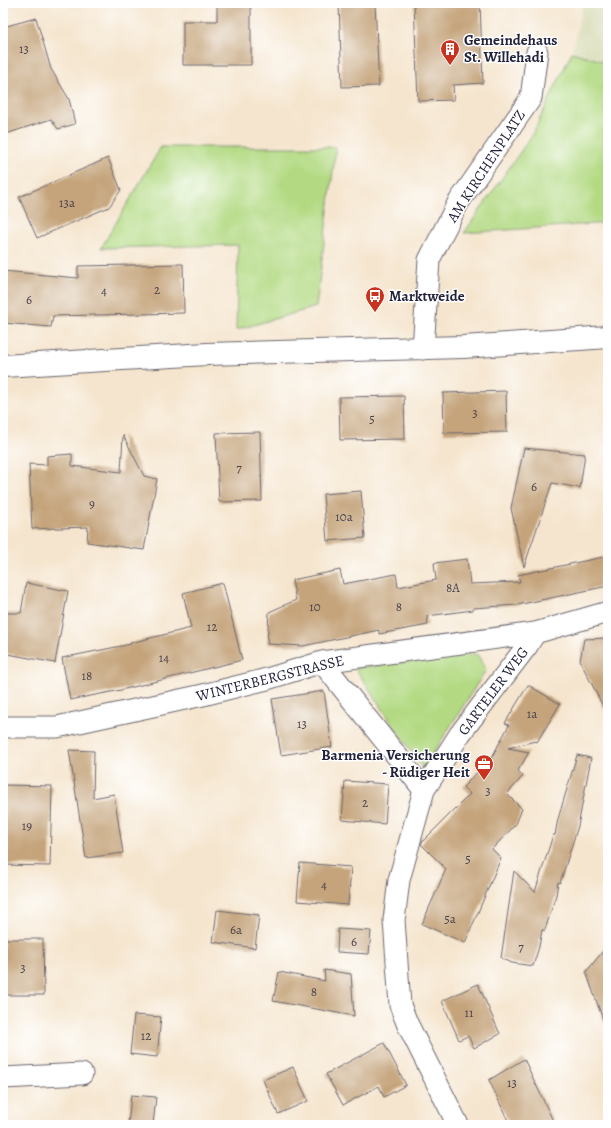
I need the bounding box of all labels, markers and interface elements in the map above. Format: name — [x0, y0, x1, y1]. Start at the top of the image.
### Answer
place label: Gemeindehaus St. Willehadi — [464, 30, 557, 67]
building icon: Gemeindehaus St. Willehadi — [439, 38, 461, 66]
house number: 13 — [19, 40, 29, 57]
street label: AM KIRCHENPLATZ — [442, 106, 530, 227]
house number: 13a — [59, 194, 75, 211]
house number: 2 — [154, 281, 160, 298]
house number: 4 — [101, 282, 107, 299]
bus stop icon: Marktweide — [364, 285, 386, 313]
place label: Marktweide — [389, 286, 465, 306]
house number: 6 — [26, 291, 32, 308]
house number: 3 — [472, 404, 478, 421]
house number: 5 — [369, 410, 375, 427]
house number: 7 — [236, 459, 242, 476]
house number: 6 — [531, 478, 537, 495]
house number: 9 — [89, 495, 95, 512]
house number: 10a — [335, 508, 353, 525]
house number: 8A — [446, 579, 460, 596]
house number: 10 — [309, 598, 321, 615]
house number: 8 — [396, 598, 402, 615]
house number: 12 — [207, 618, 217, 635]
street label: GARTELER WEG — [453, 643, 533, 739]
house number: 14 — [159, 649, 169, 666]
street label: WINTERBERGSTRASSE — [193, 650, 346, 706]
house number: 18 — [82, 667, 92, 684]
house number: 1a — [527, 705, 537, 722]
house number: 13 — [297, 715, 307, 732]
place label: Barmenia Versicherung - Rüdiger Heit — [321, 745, 470, 782]
office icon: Barmenia Versicherung - Rüdiger Heit — [473, 753, 495, 781]
house number: 3 — [485, 782, 491, 799]
house number: 2 — [362, 794, 368, 811]
house number: 19 — [22, 817, 32, 834]
house number: 5 — [465, 850, 471, 867]
house number: 4 — [321, 876, 327, 893]
house number: 5a — [444, 910, 456, 927]
house number: 6a — [230, 921, 242, 938]
house number: 6 — [351, 933, 357, 950]
house number: 7 — [518, 938, 524, 955]
house number: 3 — [20, 959, 26, 976]
house number: 8 — [311, 983, 317, 1000]
house number: 11 — [465, 1004, 474, 1021]
house number: 12 — [141, 1027, 151, 1044]
house number: 13 — [507, 1074, 517, 1091]

